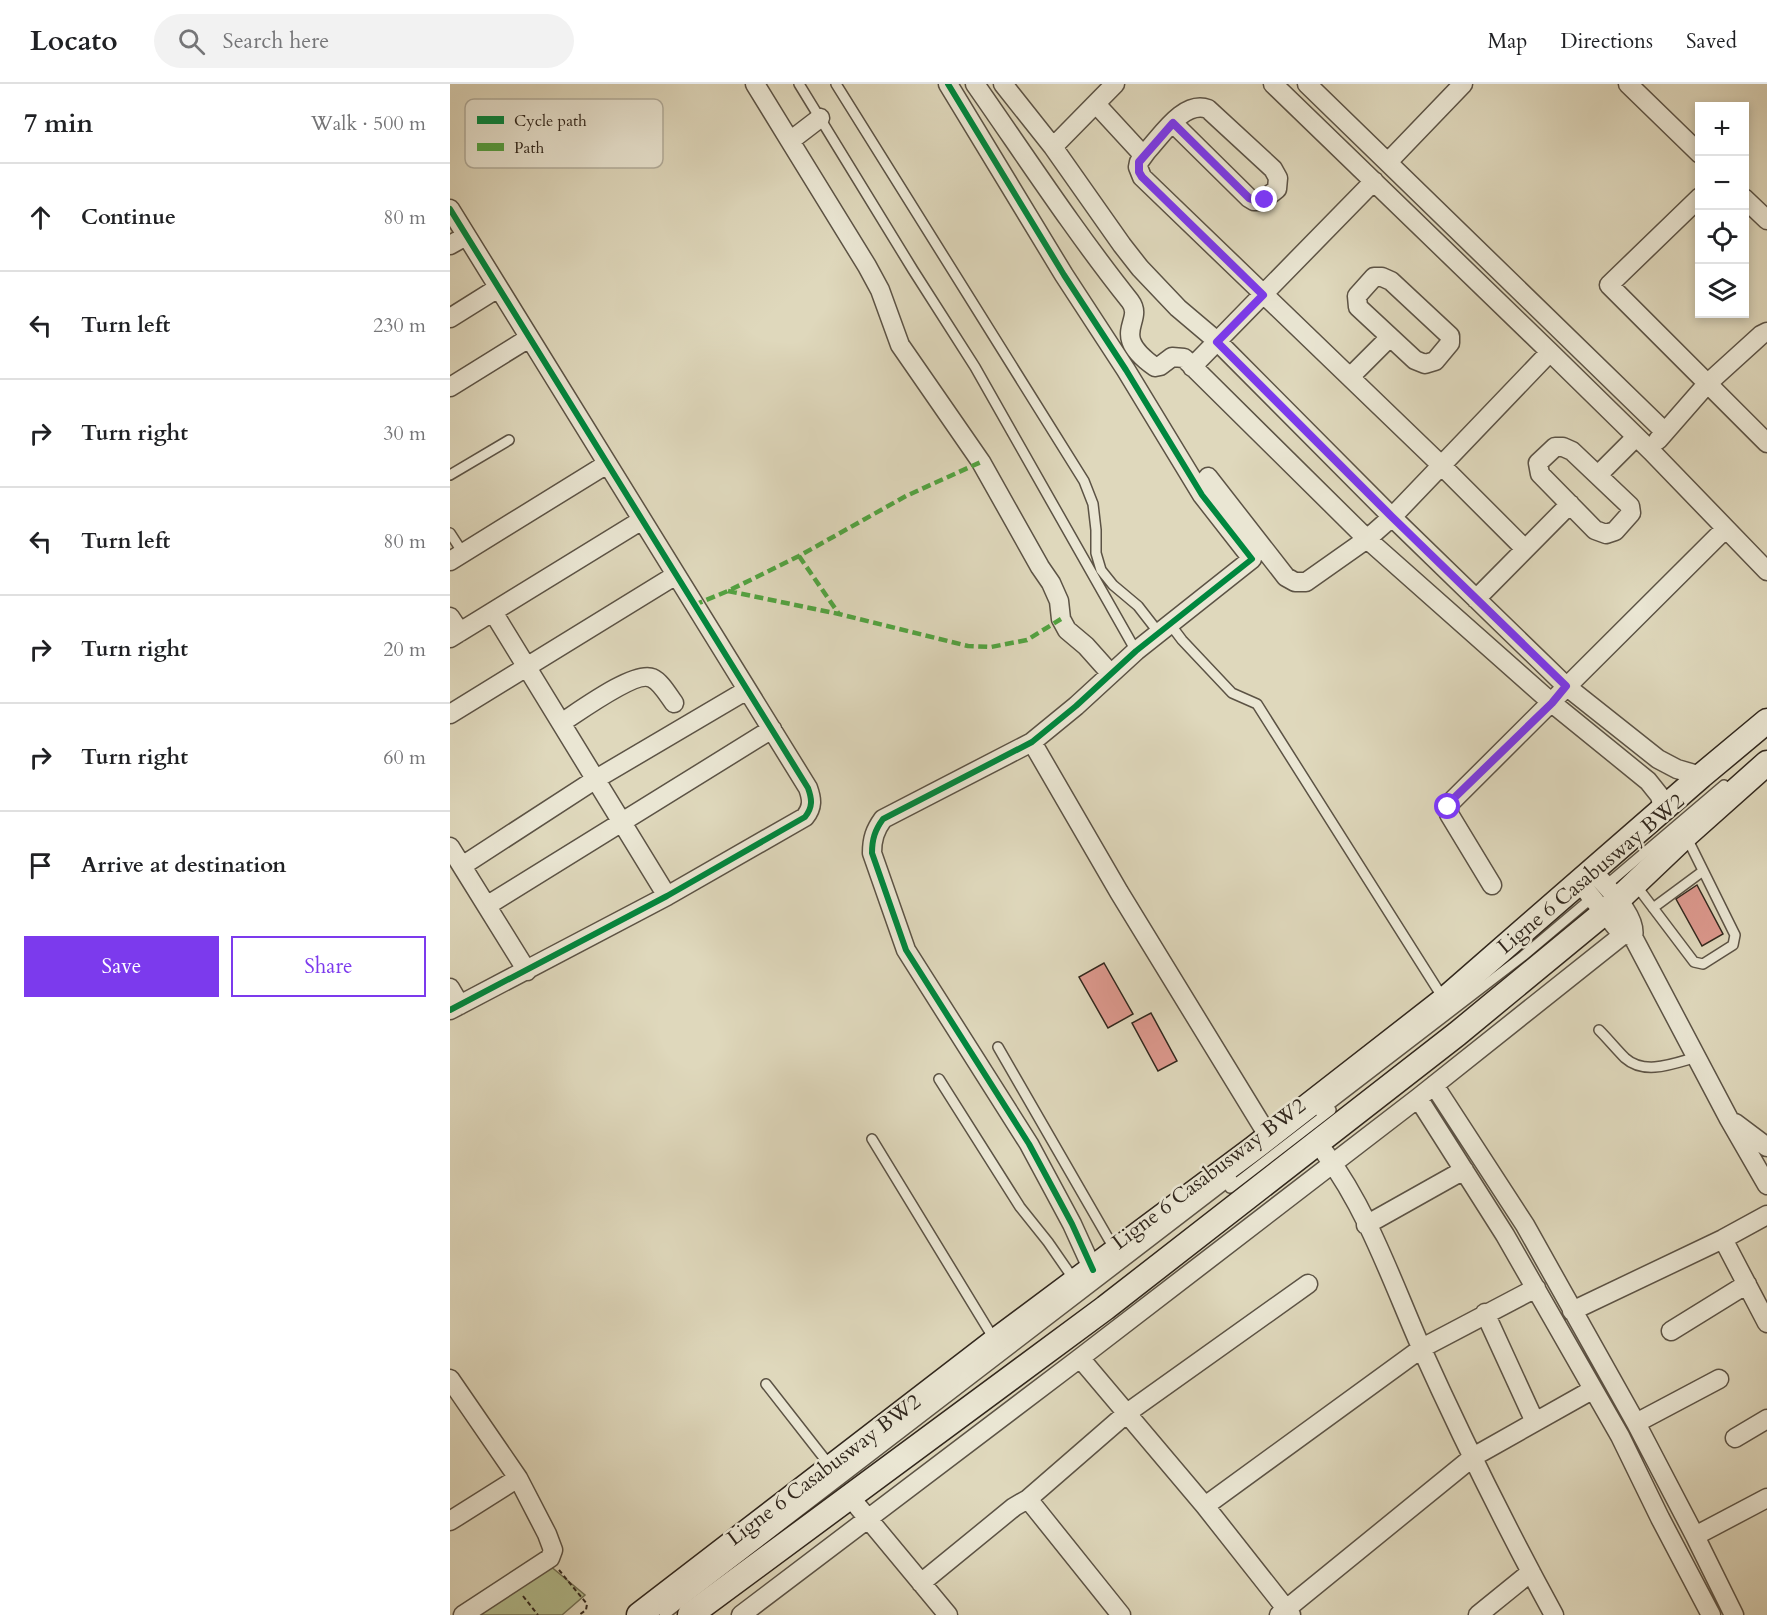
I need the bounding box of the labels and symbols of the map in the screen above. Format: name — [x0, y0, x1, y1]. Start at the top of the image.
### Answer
legend — [465, 99, 663, 168]
text: Cycle path — [514, 110, 587, 132]
text: Path — [514, 137, 544, 159]
route end — [1251, 186, 1277, 212]
street label: Ligne 6 Casabusway BW2 — [1491, 787, 1691, 961]
route start — [1434, 793, 1460, 819]
street label: Ligne 6 Casabusway BW2 — [1106, 1091, 1312, 1257]
street label: Ligne 6 Casabusway BW2 — [721, 1387, 927, 1553]

